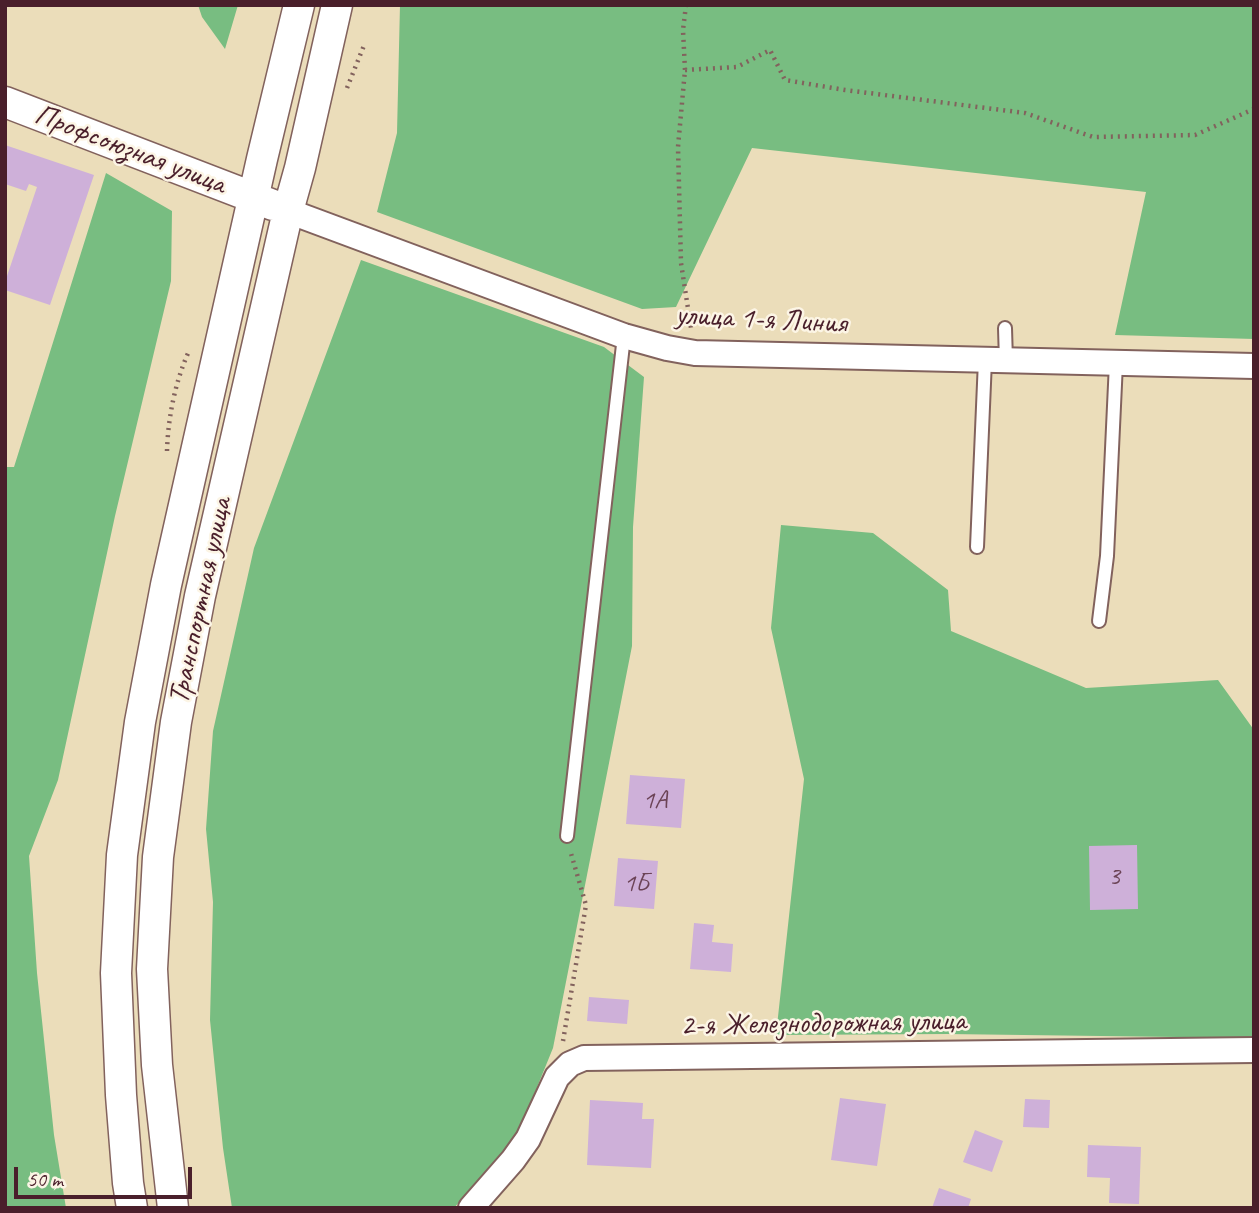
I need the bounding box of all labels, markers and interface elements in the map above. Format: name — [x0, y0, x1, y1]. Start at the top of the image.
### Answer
street label: Профсоюзная улица — [29, 97, 231, 203]
street label: улица 1-я Линия — [674, 298, 848, 342]
street label: Транспортная улица — [162, 495, 240, 707]
house number: 1А — [643, 785, 667, 817]
house number: 3 — [1108, 861, 1120, 893]
house number: 1Б — [624, 868, 648, 900]
street label: 2-я Железнодорожная улица — [680, 1004, 966, 1044]
scale bar — [18, 1154, 196, 1198]
text: 50 m — [27, 1166, 63, 1192]

